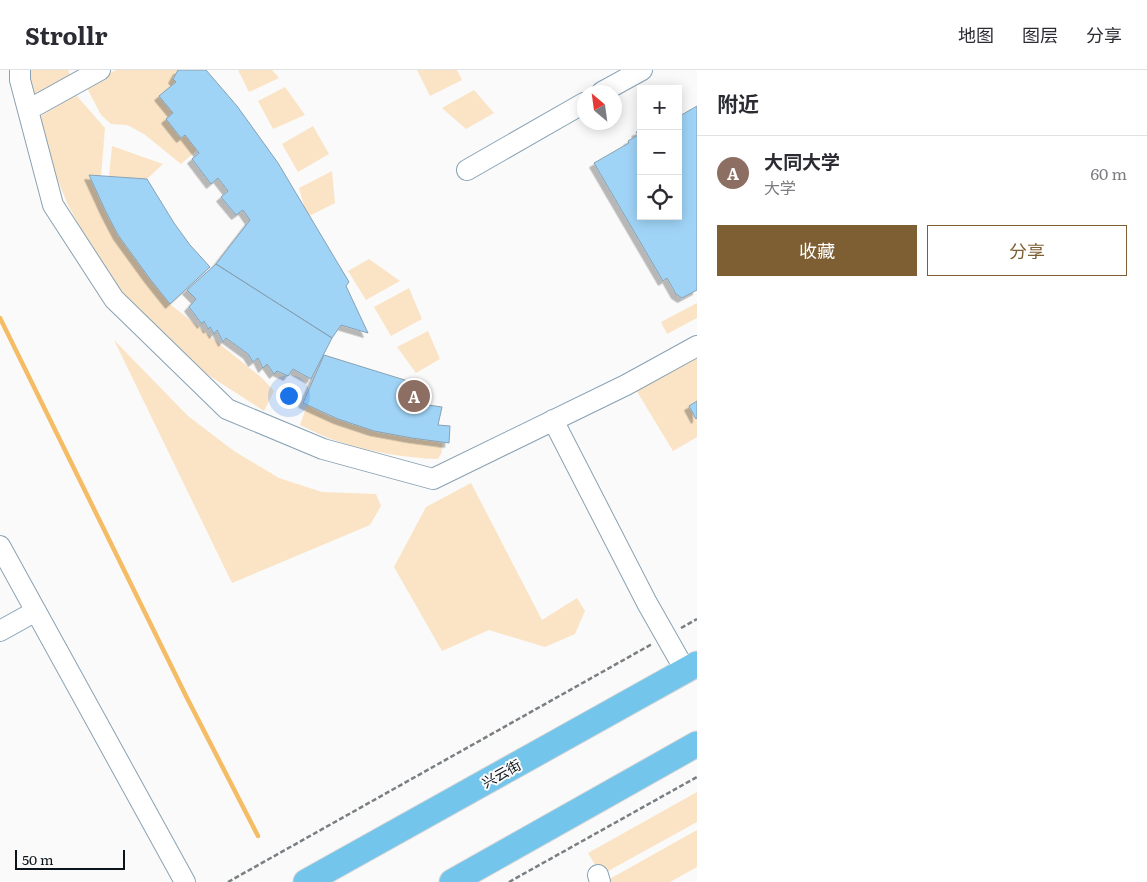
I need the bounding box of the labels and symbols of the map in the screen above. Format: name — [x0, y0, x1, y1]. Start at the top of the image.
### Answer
north arrow — [577, 85, 622, 130]
pin: A — [398, 377, 430, 415]
your location — [276, 383, 302, 409]
street label: 兴云街 — [478, 754, 524, 792]
scale bar — [15, 847, 125, 870]

